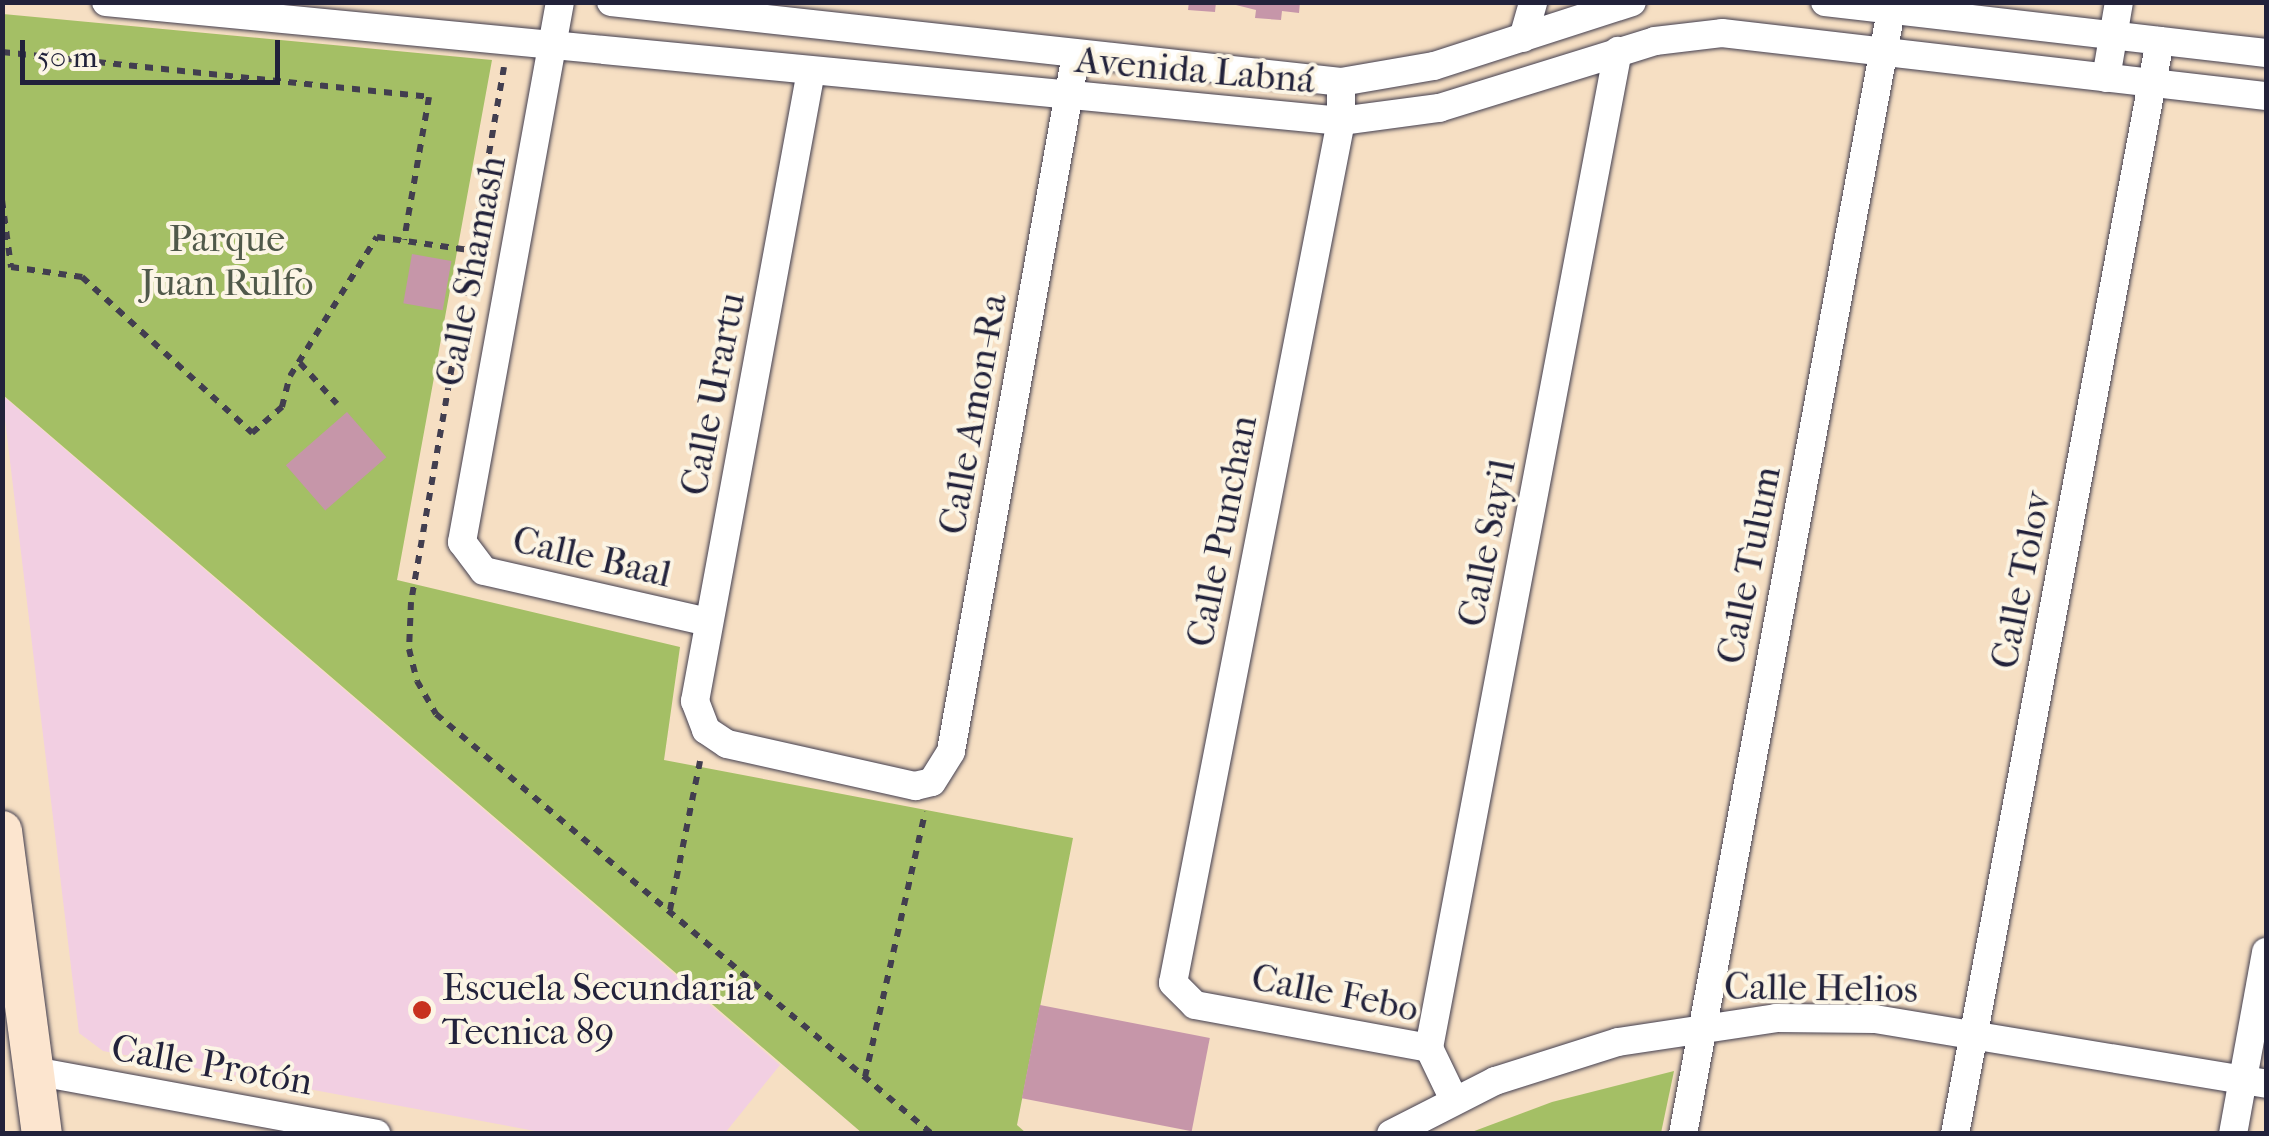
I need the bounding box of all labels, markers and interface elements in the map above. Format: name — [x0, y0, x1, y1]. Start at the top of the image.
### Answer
scale bar — [25, 20, 285, 82]
street label: Avenida Labná — [1073, 37, 1317, 103]
text: 50 m — [37, 40, 98, 75]
street label: Calle Shamash — [426, 152, 516, 390]
park label: Parque Juan Rulfo — [140, 216, 314, 306]
street label: Calle Urartu — [671, 289, 755, 499]
street label: Calle Amon-Ra — [929, 290, 1017, 538]
street label: Calle Punchan — [1177, 411, 1267, 651]
street label: Calle Sayil — [1448, 456, 1526, 630]
street label: Calle Tulum — [1707, 462, 1791, 668]
street label: Calle Tolov — [1981, 487, 2061, 673]
street label: Calle Baal — [508, 517, 676, 597]
street label: Calle Febo — [1248, 954, 1422, 1032]
street label: Calle Helios — [1724, 964, 1918, 1012]
place label: Escuela Secundaria Tecnica 89 — [442, 965, 754, 1054]
marker: Escuela Secundaria Tecnica 89 — [411, 999, 433, 1021]
street label: Calle Protón — [108, 1025, 316, 1105]

